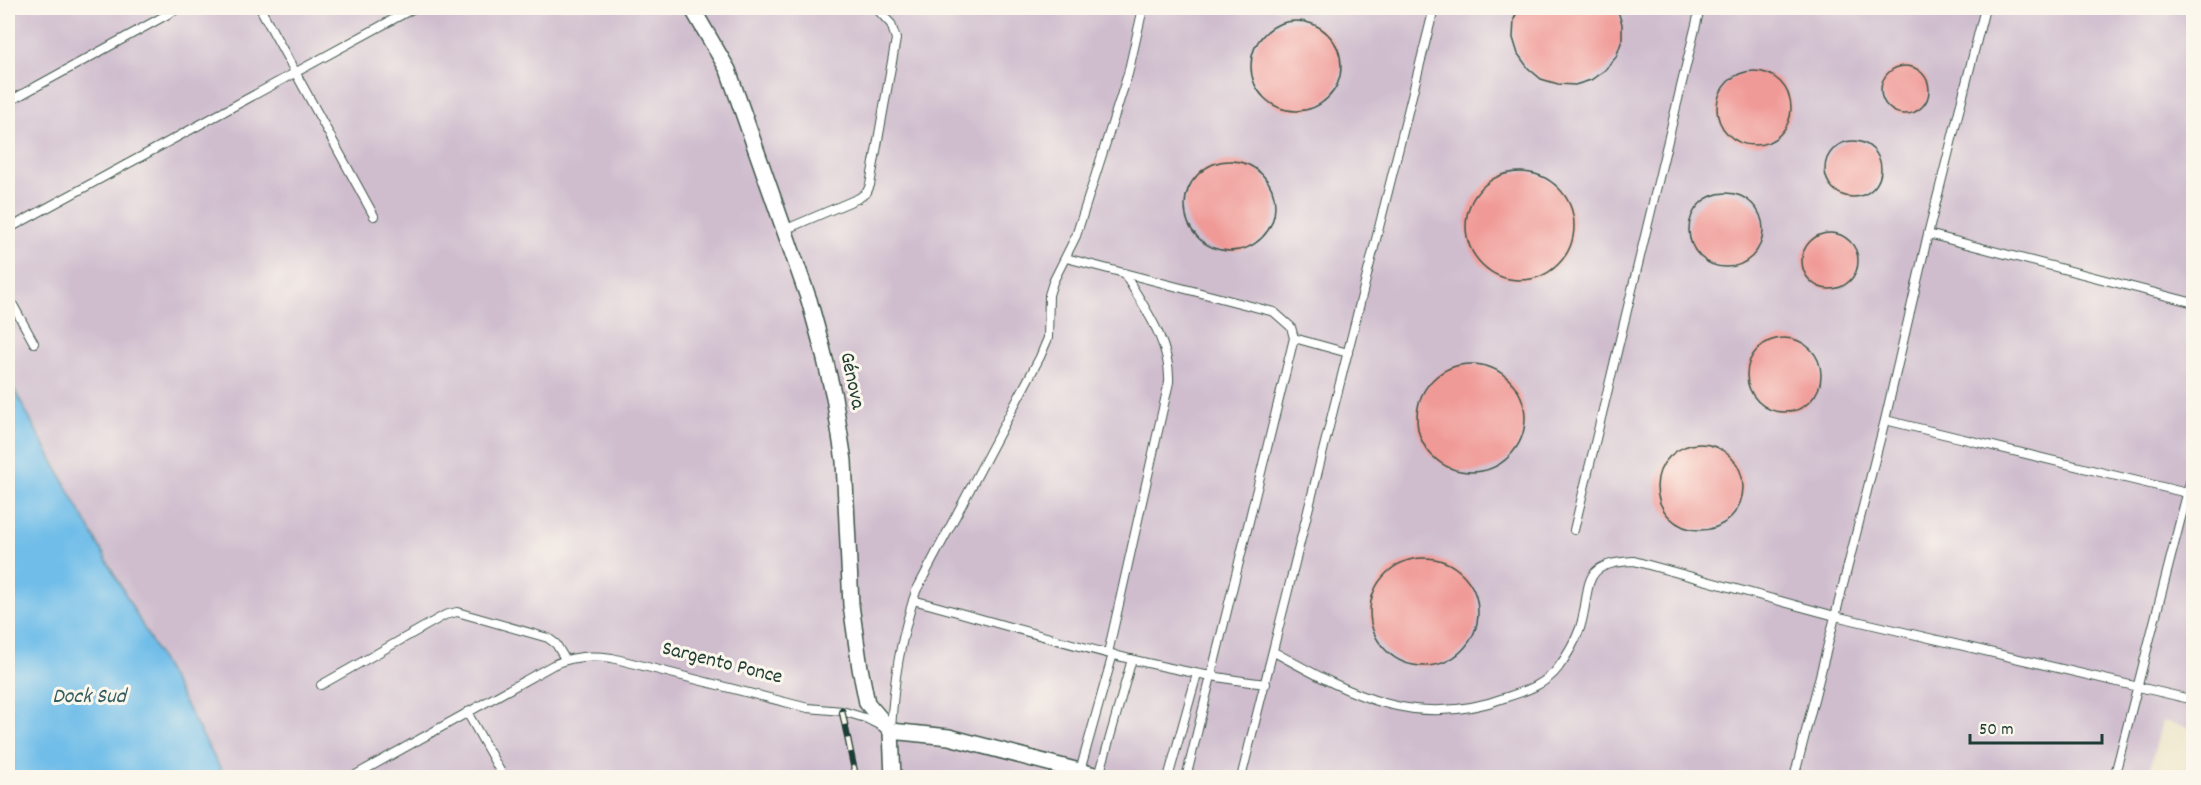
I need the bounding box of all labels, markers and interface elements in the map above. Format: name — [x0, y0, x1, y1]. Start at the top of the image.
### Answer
street label: Génova — [830, 350, 872, 413]
street label: Sargento Ponce — [659, 635, 785, 693]
water label: Dock Sud — [52, 682, 128, 713]
scale bar — [1970, 707, 2102, 745]
text: 50 m — [1979, 718, 2014, 743]

